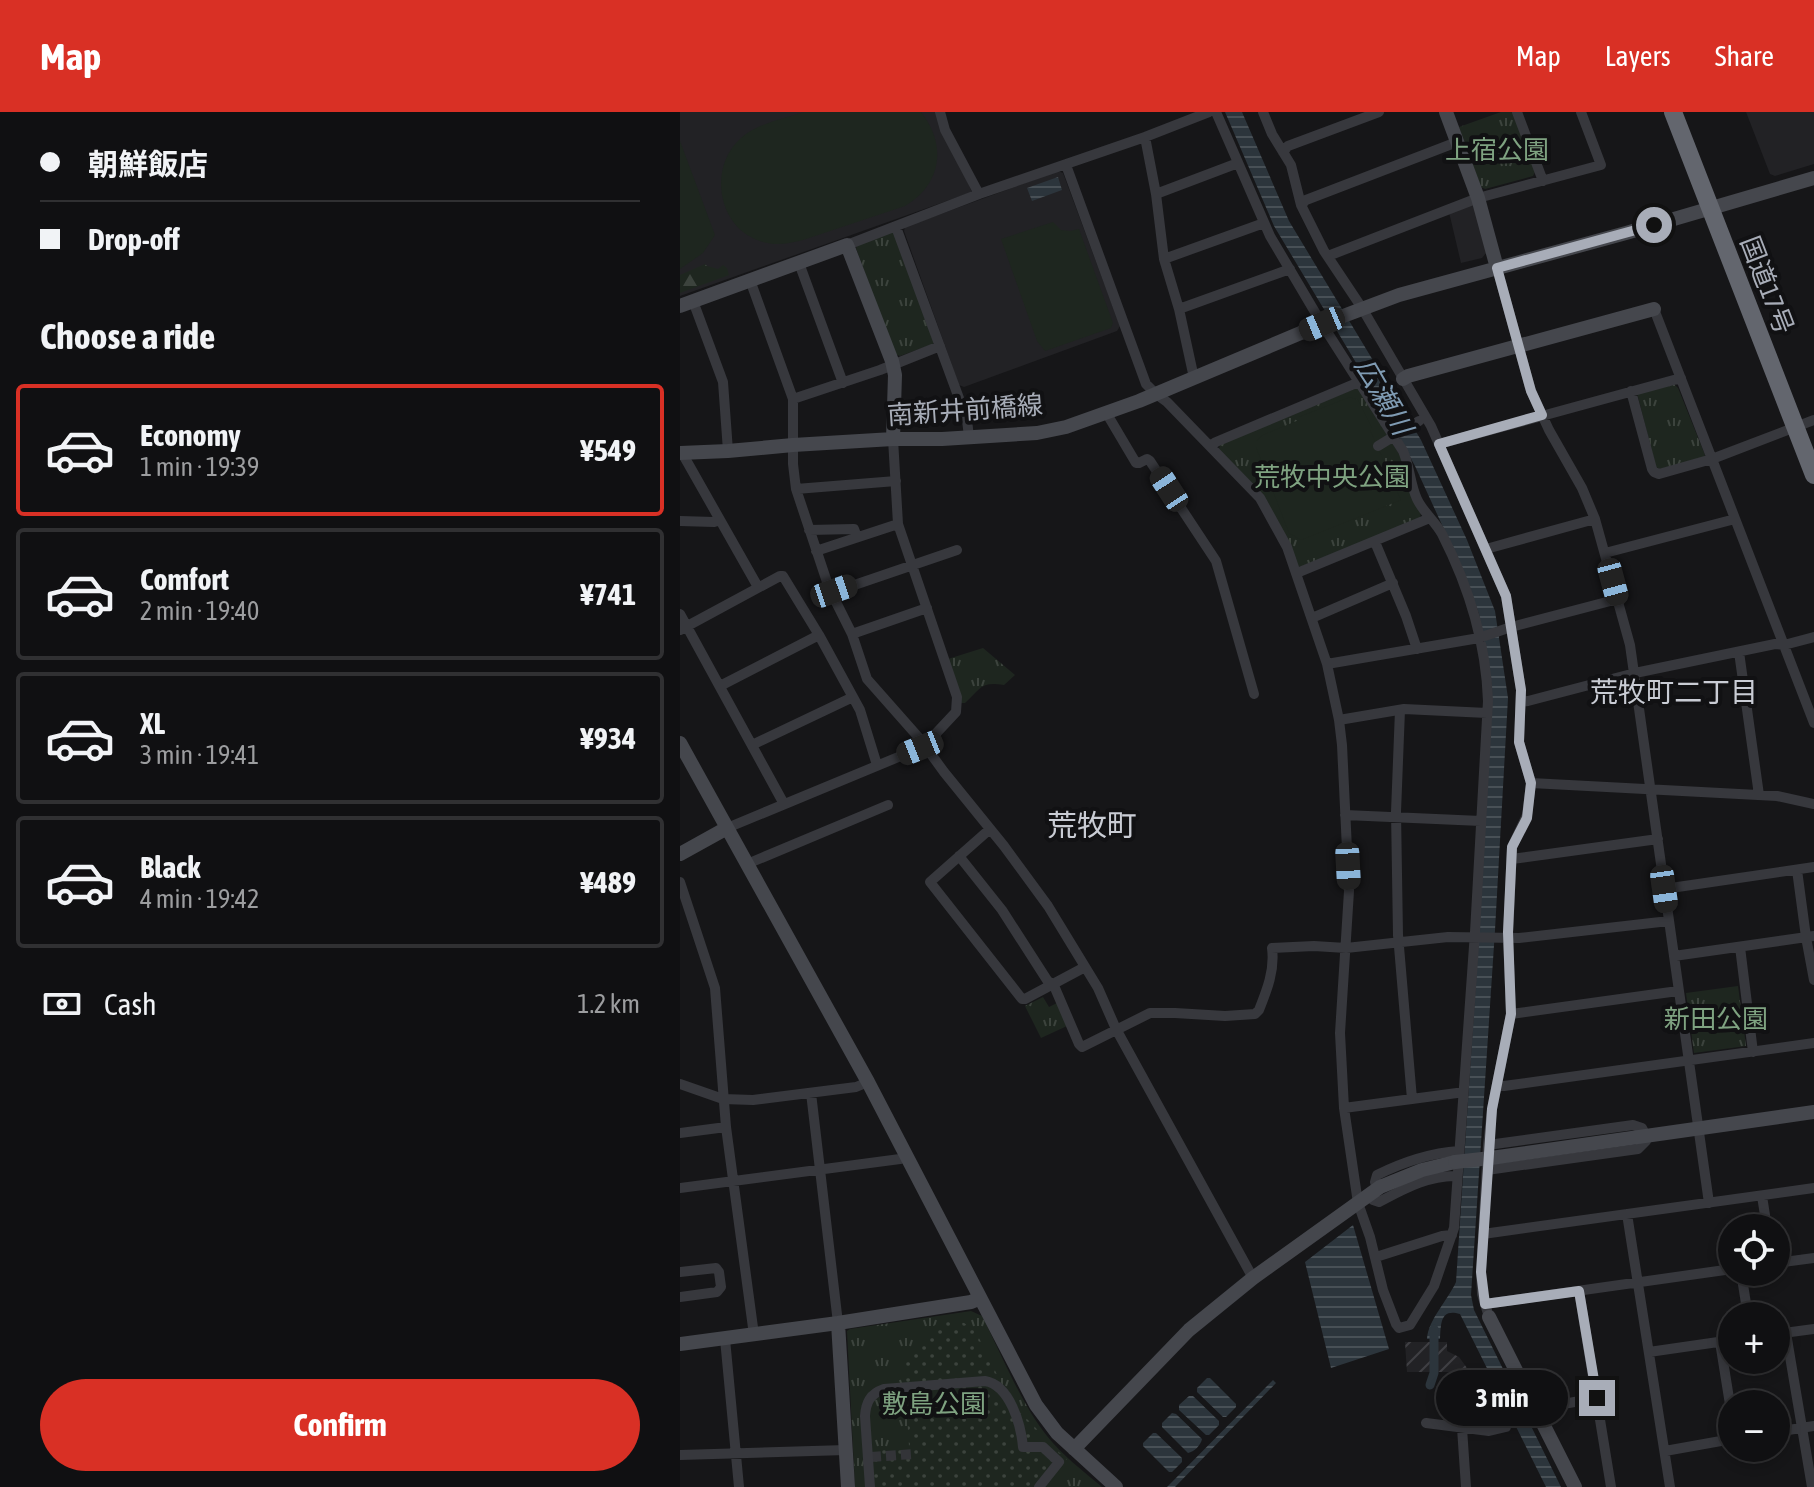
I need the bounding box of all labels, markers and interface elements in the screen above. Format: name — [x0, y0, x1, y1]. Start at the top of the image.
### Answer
text: Map — [40, 35, 101, 78]
text: Map — [1516, 40, 1561, 72]
text: Layers — [1605, 40, 1671, 72]
text: Share — [1715, 40, 1774, 72]
park label: 上宿公園 — [1445, 135, 1549, 165]
text: 朝鮮飯店 — [88, 147, 208, 181]
route start — [1636, 207, 1672, 243]
text: Drop-off — [88, 222, 180, 256]
street label: 国道17号 — [1735, 232, 1799, 338]
car — [1295, 304, 1349, 344]
text: Choose a ride — [40, 315, 215, 357]
water label: 広瀬川 — [1349, 352, 1420, 443]
street label: 南新井前橋線 — [886, 390, 1044, 430]
icon: car — [44, 414, 116, 486]
text: Economy — [140, 418, 241, 452]
text: ¥549 — [580, 433, 636, 467]
text: 1 min · 19:39 — [140, 452, 259, 482]
car — [1146, 462, 1192, 516]
park label: 荒牧中央公園 — [1254, 462, 1410, 492]
car — [1595, 556, 1631, 608]
icon: car — [44, 558, 116, 630]
text: Comfort — [140, 562, 229, 596]
car — [807, 572, 861, 610]
text: ¥741 — [580, 577, 636, 611]
text: 2 min · 19:40 — [140, 596, 259, 626]
district label: 荒牧町二丁目 — [1590, 676, 1758, 708]
icon: car — [44, 702, 116, 774]
text: XL — [140, 706, 165, 740]
text: ¥934 — [580, 721, 636, 755]
car — [893, 728, 947, 768]
text: 3 min · 19:41 — [140, 740, 259, 770]
district label: 荒牧町 — [1047, 808, 1137, 842]
car — [1335, 841, 1361, 891]
icon: car — [44, 846, 116, 918]
text: Black — [140, 850, 200, 884]
car — [1649, 864, 1679, 914]
text: ¥489 — [580, 865, 636, 899]
text: 4 min · 19:42 — [140, 884, 259, 914]
icon: cash — [40, 982, 84, 1026]
text: Cash — [104, 987, 157, 1021]
text: 1.2 km — [577, 989, 640, 1019]
park label: 新田公園 — [1664, 1004, 1768, 1034]
map controls — [1718, 1214, 1790, 1462]
button: locate — [1718, 1214, 1790, 1286]
button: + — [1718, 1302, 1790, 1374]
callout: 3 min — [1437, 1370, 1569, 1426]
button: Confirm — [40, 1379, 640, 1471]
route end — [1579, 1380, 1615, 1416]
text: 3 min — [1475, 1383, 1529, 1413]
park label: 敷島公園 — [882, 1389, 986, 1419]
button: − — [1718, 1390, 1790, 1462]

